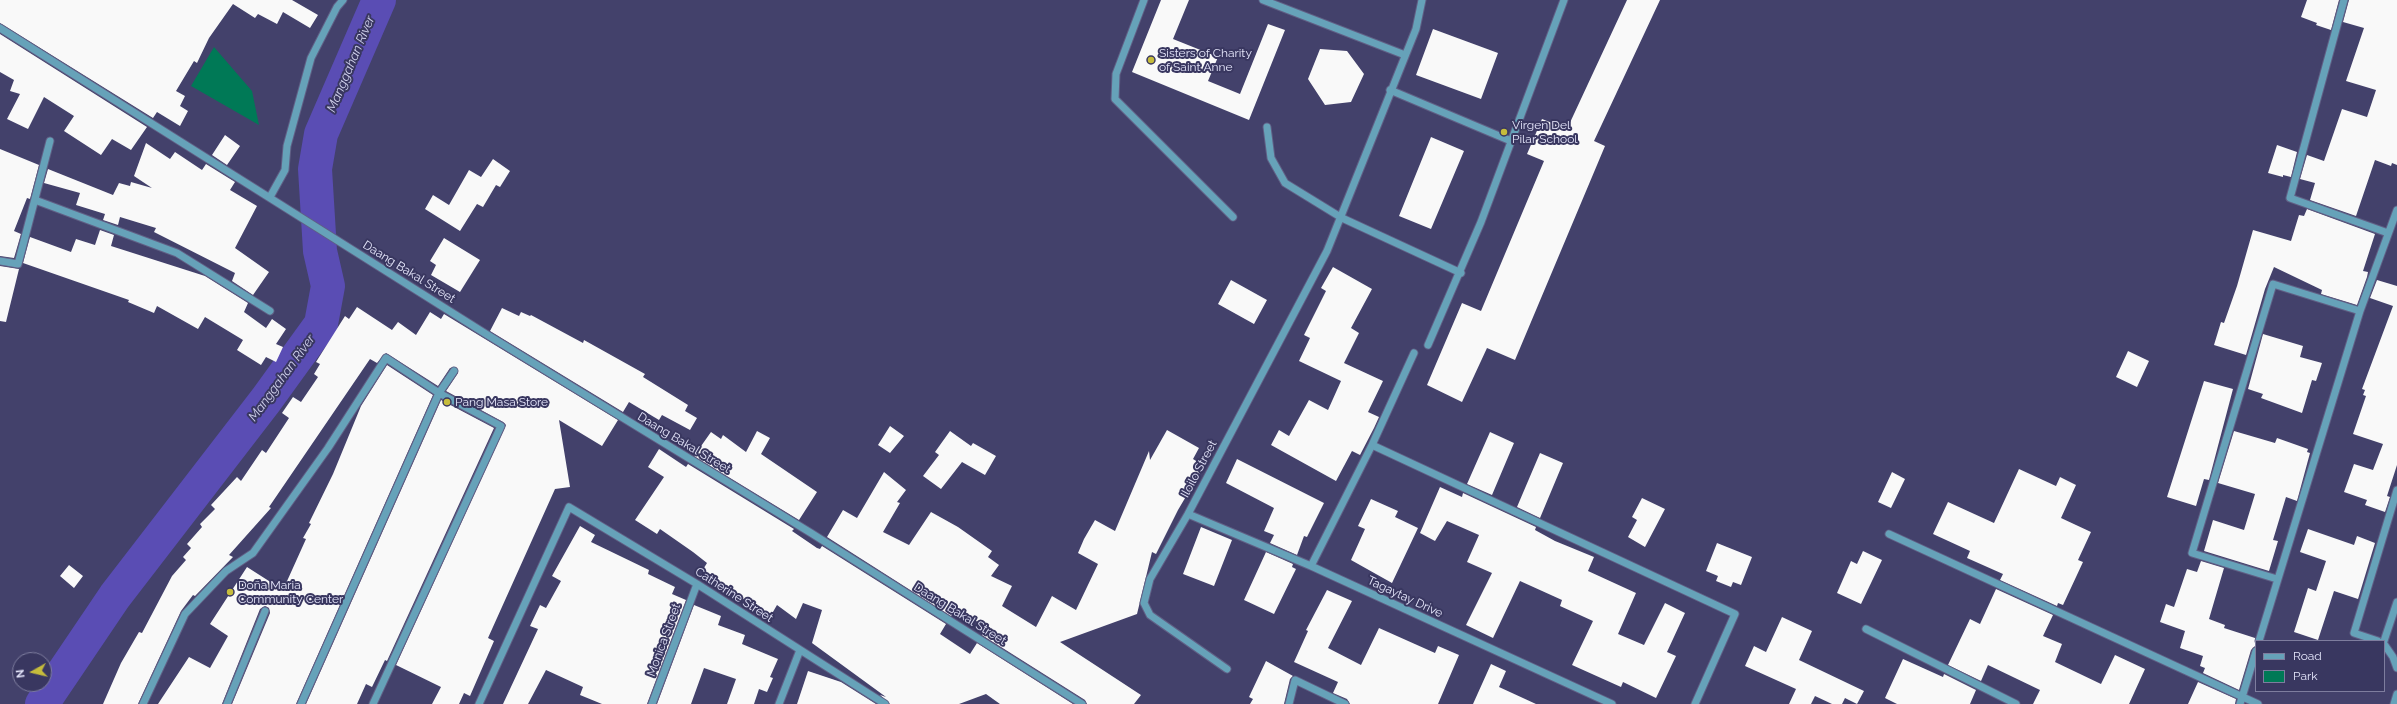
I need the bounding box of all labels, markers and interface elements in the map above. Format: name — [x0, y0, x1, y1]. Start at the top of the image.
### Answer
water label: Manggahan River — [324, 13, 378, 115]
place label: Sisters of Charity of Saint Anne — [1159, 46, 1252, 74]
marker: Sisters of Charity of Saint Anne — [1146, 55, 1156, 65]
place label: Virgen Del Pilar School — [1512, 118, 1578, 146]
marker: Virgen Del Pilar School — [1499, 127, 1509, 137]
street label: Daang Bakal Street — [360, 238, 458, 306]
water label: Manggahan River — [245, 332, 319, 424]
place label: Pang Masa Store — [455, 395, 548, 409]
marker: Pang Masa Store — [442, 397, 452, 407]
street label: Daang Bakal Street — [635, 410, 733, 476]
street label: Iloilo Street — [1178, 438, 1220, 500]
street label: Catherine Street — [692, 564, 776, 626]
street label: Tagaytay Drive — [1365, 573, 1445, 621]
place label: Doña Maria Community Center — [238, 578, 343, 606]
street label: Daang Bakal Street — [911, 580, 1009, 648]
marker: Doña Maria Community Center — [225, 587, 235, 597]
street label: Monica Street — [644, 602, 684, 678]
legend — [2255, 640, 2385, 692]
text: Road — [2293, 649, 2322, 663]
north arrow — [12, 652, 52, 692]
text: N — [14, 669, 28, 679]
text: Park — [2293, 669, 2318, 683]

